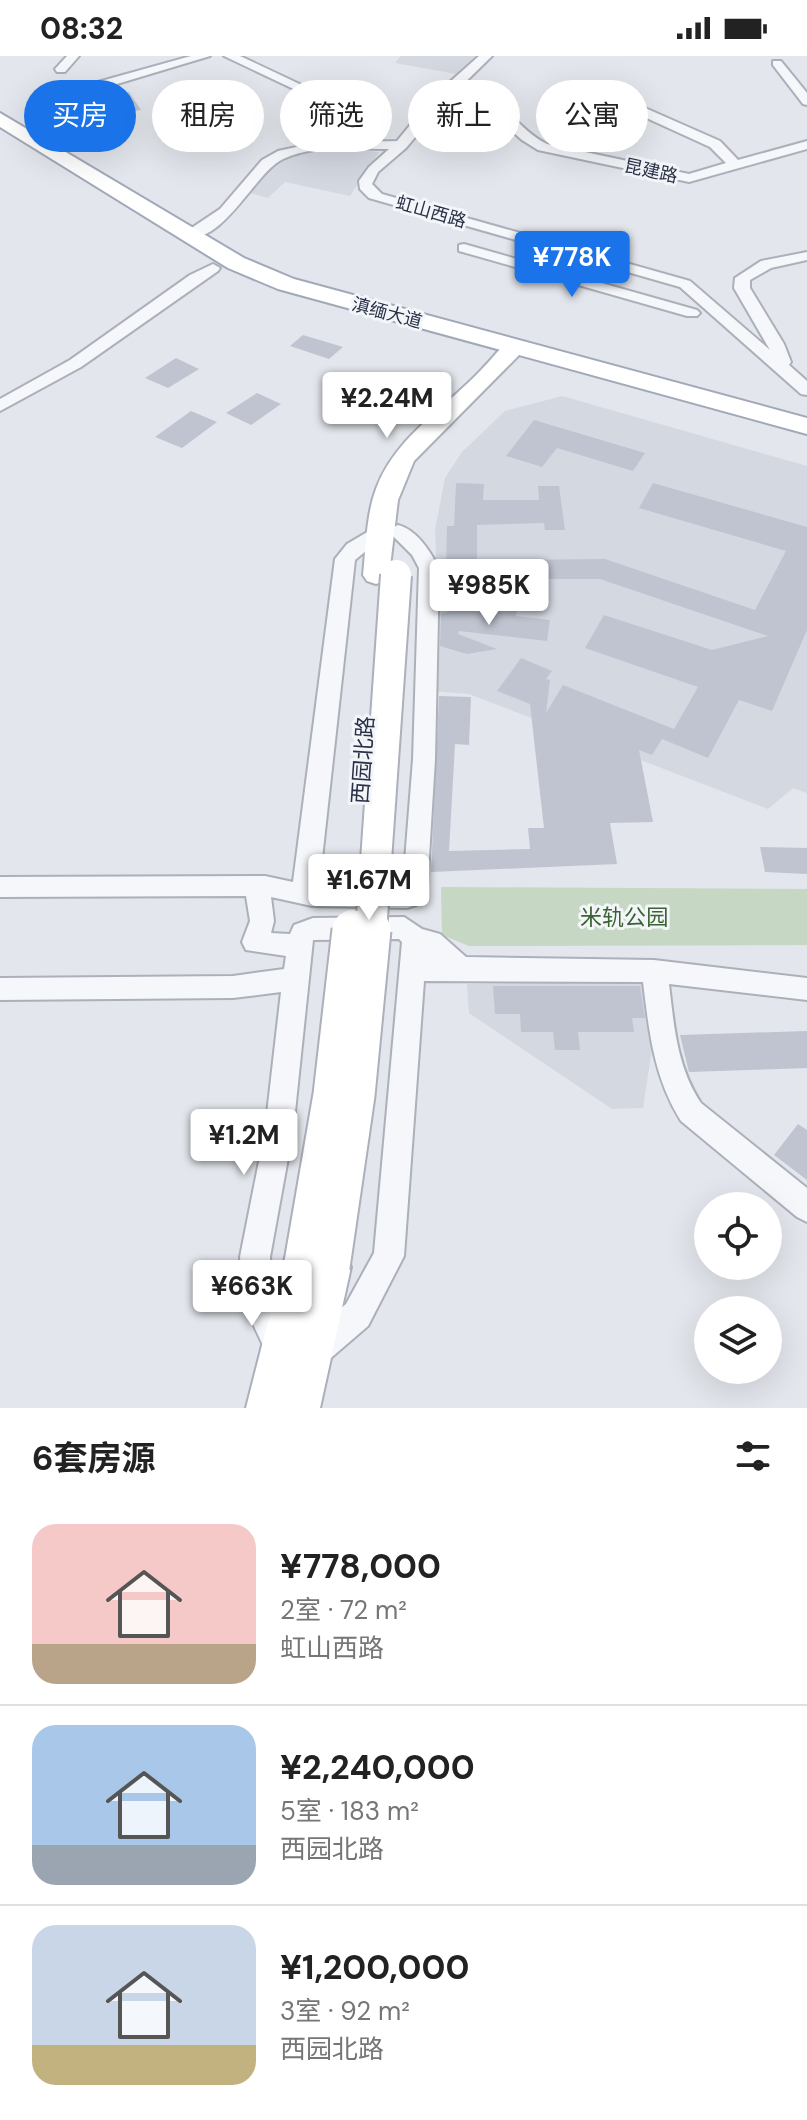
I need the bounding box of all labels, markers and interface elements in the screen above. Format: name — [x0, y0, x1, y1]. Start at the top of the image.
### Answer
text: 08:32 — [40, 9, 123, 48]
chip: 买房 — [24, 80, 136, 152]
chip: 租房 — [152, 80, 264, 152]
chip: 筛选 — [280, 80, 392, 152]
chip: 新上 — [408, 80, 520, 152]
chip: 公寓 — [536, 80, 648, 152]
street label: 昆建路 — [622, 154, 680, 188]
street label: 虹山西路 — [393, 191, 469, 233]
pin: ¥778K — [516, 231, 628, 299]
text: ¥778K — [533, 240, 611, 274]
street label: 滇缅大道 — [349, 292, 425, 334]
pin: ¥2.24M — [322, 372, 452, 440]
text: ¥2.24M — [340, 381, 434, 415]
pin: ¥985K — [433, 559, 545, 627]
text: ¥985K — [448, 568, 530, 602]
street label: 西园北路 — [345, 715, 381, 805]
pin: ¥1.67M — [304, 854, 434, 922]
text: ¥1.67M — [326, 863, 412, 897]
park label: 米轨公园 — [580, 903, 668, 932]
pin: ¥1.2M — [188, 1109, 300, 1177]
text: ¥1.2M — [209, 1118, 279, 1152]
map controls — [694, 1192, 782, 1384]
button: locate — [694, 1192, 782, 1280]
pin: ¥663K — [196, 1260, 308, 1328]
text: ¥663K — [211, 1269, 293, 1303]
button: layers — [694, 1296, 782, 1384]
icon: filters — [731, 1434, 775, 1478]
text: 6套房源 — [32, 1436, 156, 1481]
text: ¥778,000 — [280, 1544, 441, 1589]
icon: home — [96, 1556, 192, 1652]
text: 2室 · 72 m² — [280, 1593, 407, 1627]
text: 虹山西路 — [280, 1631, 384, 1665]
text: ¥2,240,000 — [280, 1745, 475, 1790]
icon: home — [96, 1757, 192, 1853]
text: 5室 · 183 m² — [280, 1794, 419, 1828]
text: 西园北路 — [280, 1832, 384, 1866]
text: ¥1,200,000 — [280, 1945, 469, 1990]
icon: home — [96, 1957, 192, 2053]
text: 3室 · 92 m² — [280, 1994, 410, 2028]
text: 西园北路 — [280, 2032, 384, 2066]

